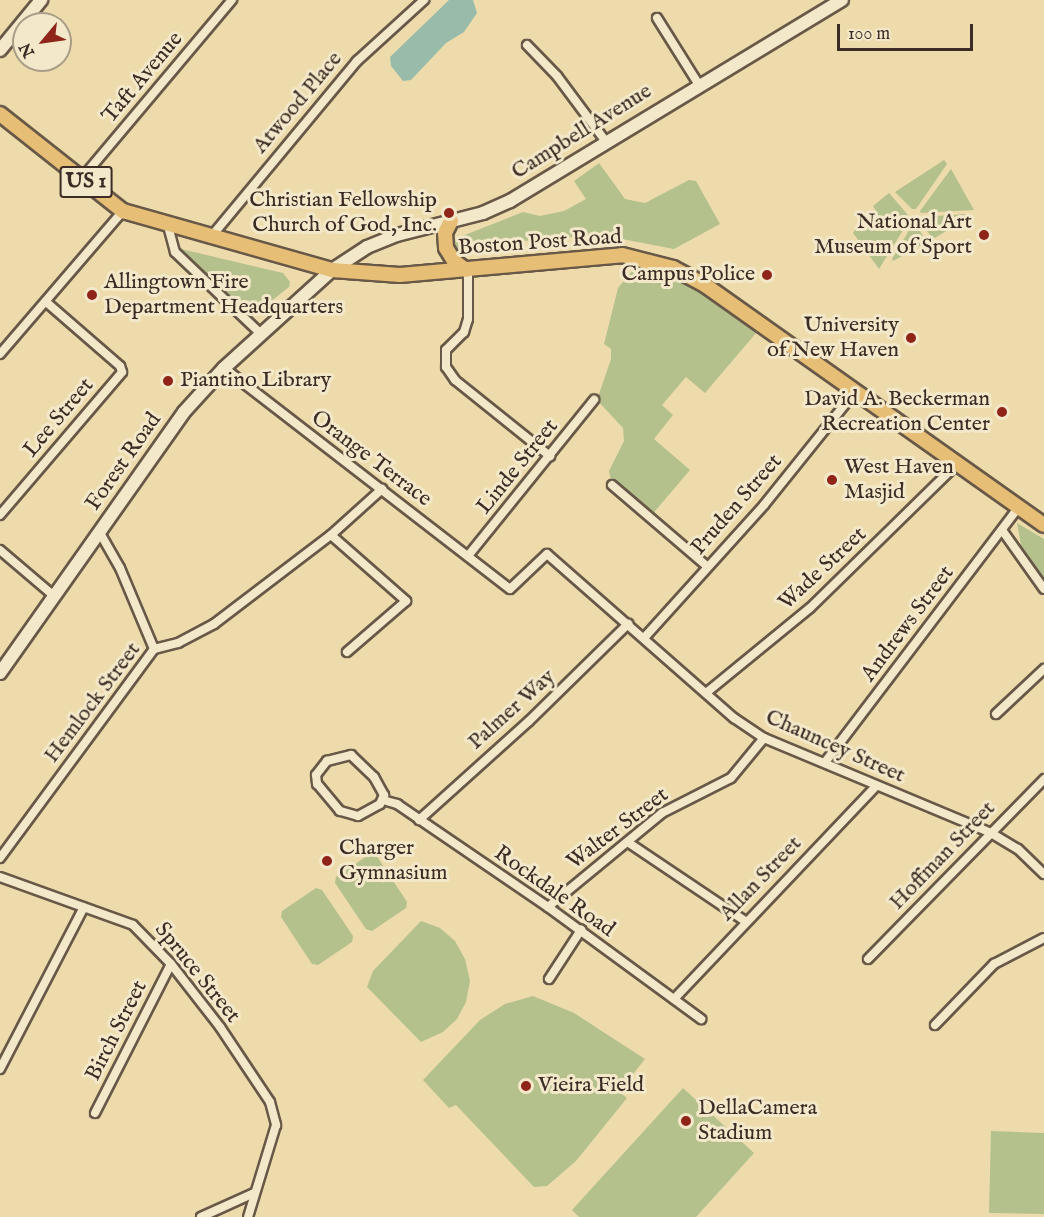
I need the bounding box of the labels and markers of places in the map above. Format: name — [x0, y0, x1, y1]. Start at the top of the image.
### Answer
place label: Christian Fellowship Church of God, Inc. — [249, 187, 437, 238]
marker: Christian Fellowship Church of God, Inc. — [442, 206, 456, 220]
place label: National Art Museum of Sport — [814, 209, 972, 260]
marker: National Art Museum of Sport — [977, 228, 991, 242]
place label: Campus Police — [622, 262, 755, 288]
marker: Campus Police — [760, 268, 774, 282]
place label: Allingtown Fire Department Headquarters — [104, 269, 343, 320]
marker: Allingtown Fire Department Headquarters — [85, 288, 99, 302]
place label: University of New Haven — [767, 312, 899, 364]
marker: University of New Haven — [904, 331, 918, 345]
place label: Piantino Library — [180, 368, 331, 394]
marker: Piantino Library — [161, 374, 175, 388]
place label: David A. Beckerman Recreation Center — [804, 386, 990, 438]
marker: David A. Beckerman Recreation Center — [995, 405, 1009, 419]
place label: West Haven Masjid — [844, 454, 954, 506]
marker: West Haven Masjid — [825, 473, 839, 487]
place label: Charger Gymnasium — [339, 835, 447, 886]
marker: Charger Gymnasium — [320, 854, 334, 868]
place label: Vieira Field — [538, 1073, 644, 1099]
marker: Vieira Field — [519, 1079, 533, 1093]
place label: DellaCamera Stadium — [698, 1095, 817, 1146]
marker: DellaCamera Stadium — [679, 1114, 693, 1128]

